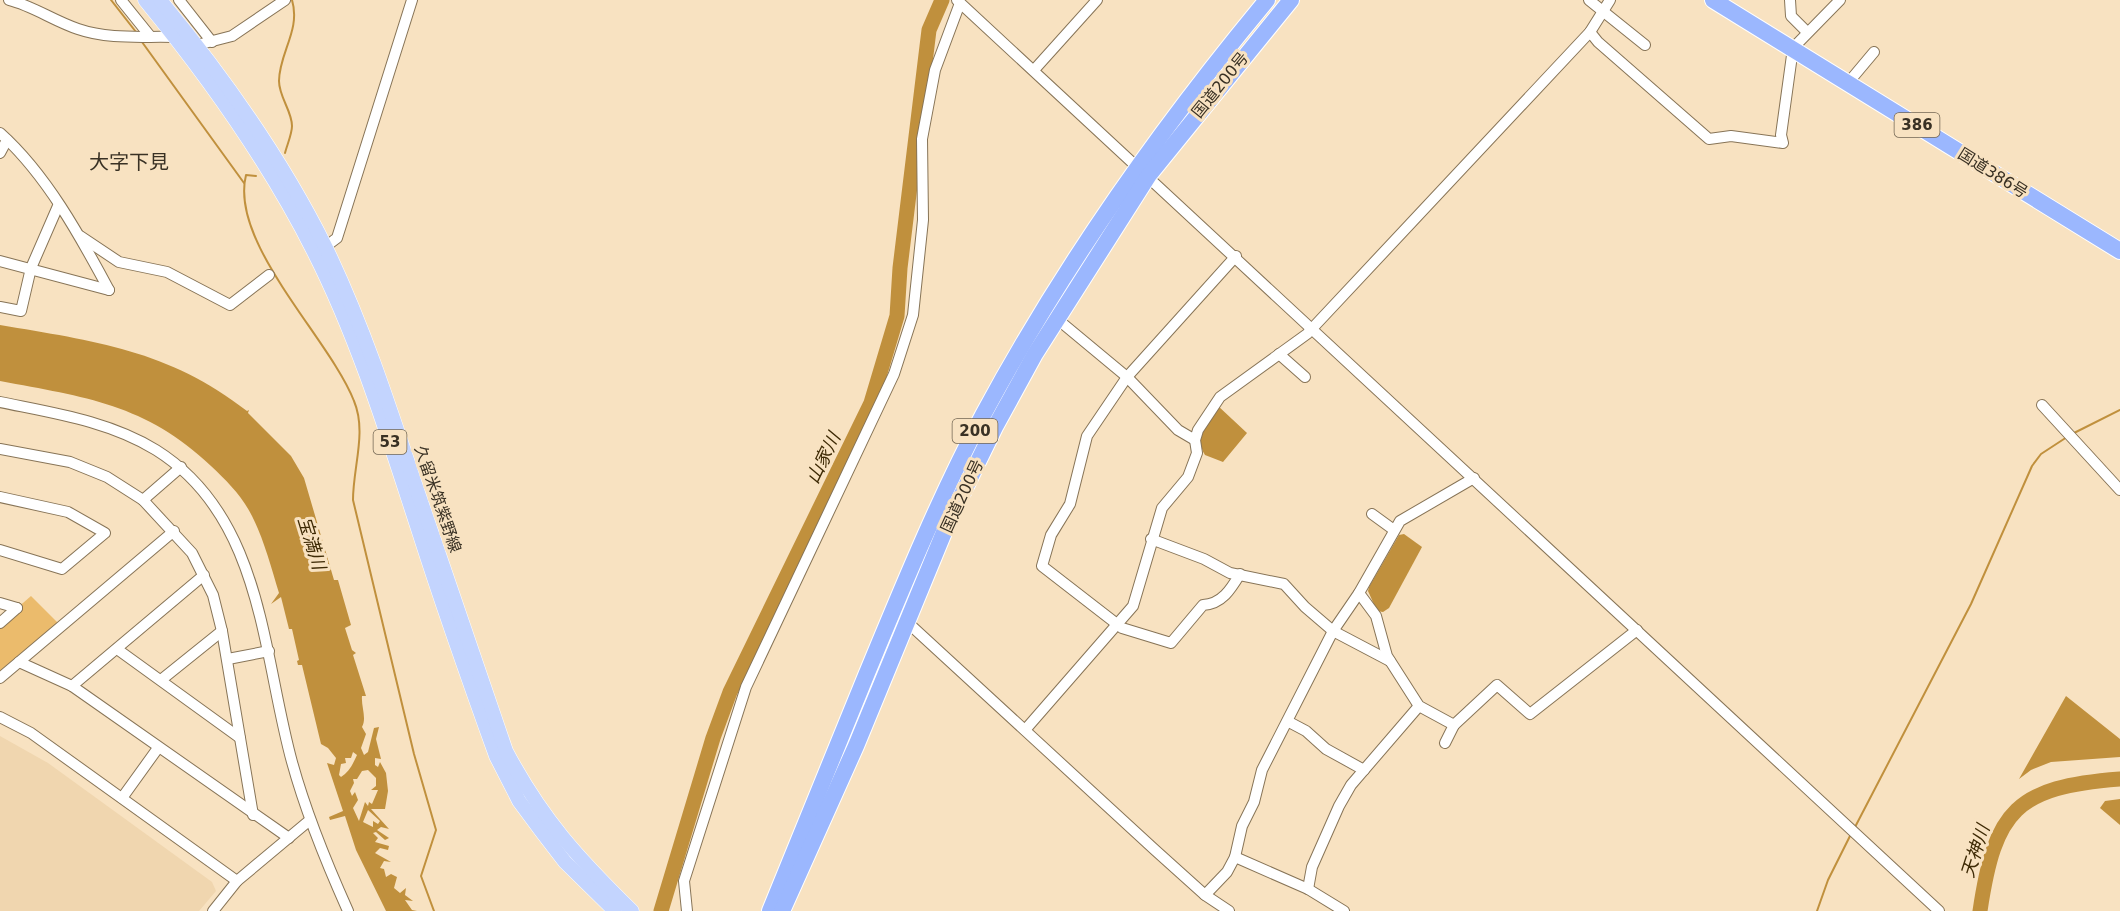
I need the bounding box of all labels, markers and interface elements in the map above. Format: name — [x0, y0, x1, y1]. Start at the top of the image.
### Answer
street label: 国道200号 — [1188, 49, 1252, 121]
road number: 386 — [1894, 113, 1940, 137]
street label: 国道386号 — [1955, 144, 2031, 202]
district label: 大字下見 — [89, 150, 169, 174]
road number: 200 — [952, 419, 998, 443]
water label: 山家川 — [802, 427, 845, 487]
road number: 53 — [374, 430, 406, 454]
street label: 久留米筑紫野線 — [411, 443, 465, 555]
street label: 国道200号 — [937, 456, 987, 536]
water label: 宝満川 — [294, 514, 331, 574]
water label: 天神川 — [1957, 820, 1994, 880]

